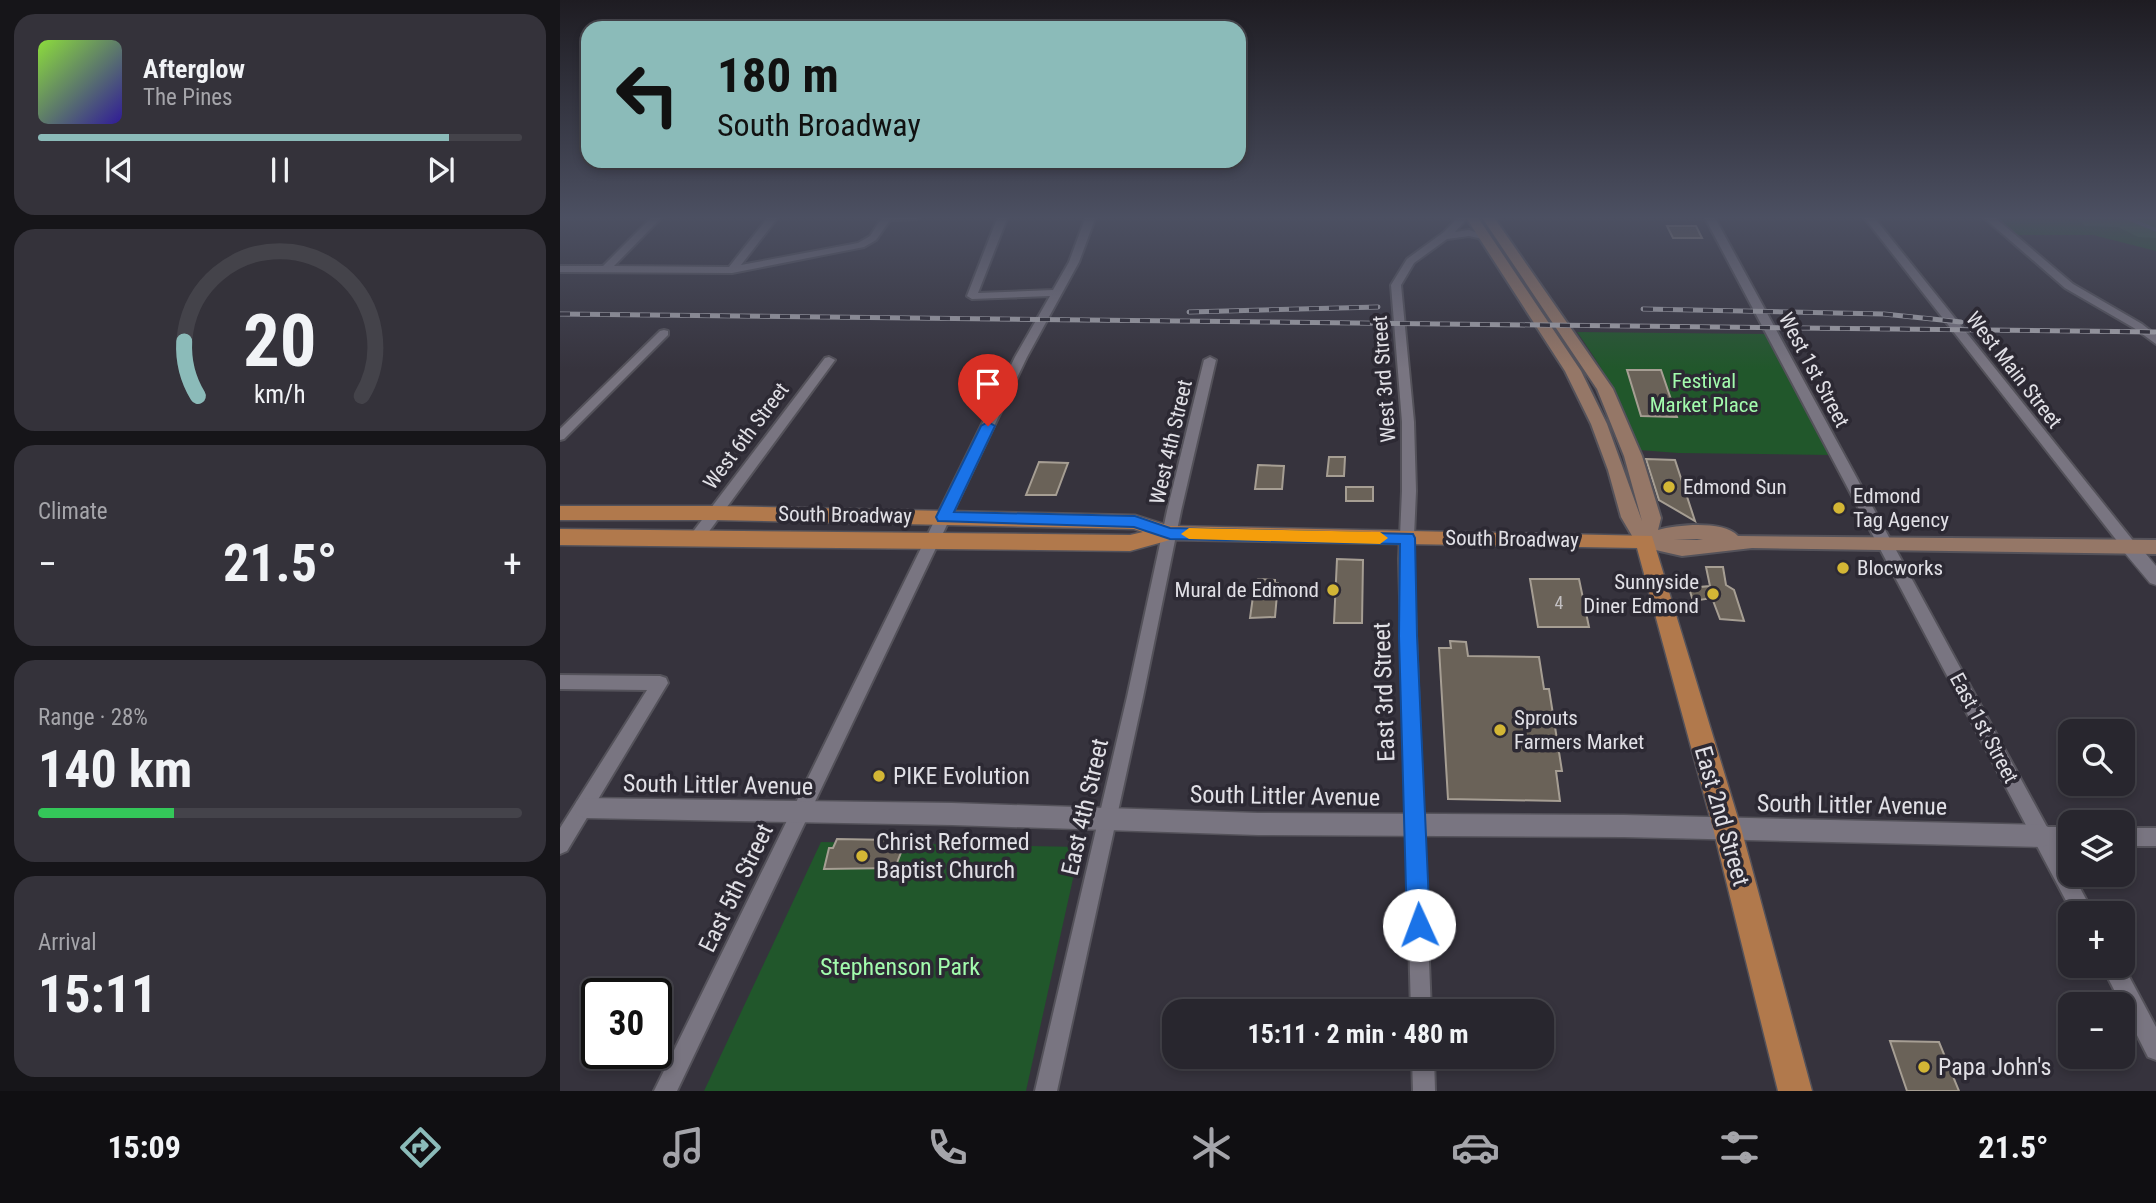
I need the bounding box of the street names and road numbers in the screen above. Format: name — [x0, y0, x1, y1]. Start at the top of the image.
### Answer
street label: West Main Street — [1961, 307, 2067, 433]
street label: West 1st Street — [1774, 309, 1854, 431]
street label: West 3rd Street — [1368, 315, 1400, 443]
street label: West 4th Street — [1145, 377, 1197, 507]
street label: West 6th Street — [698, 378, 794, 494]
street label: South Broadway — [778, 502, 912, 528]
street label: South Broadway — [1445, 526, 1579, 552]
street label: East 3rd Street — [1368, 622, 1400, 762]
street label: East 1st Street — [1945, 669, 2023, 787]
street label: East 4th Street — [1056, 736, 1114, 878]
street label: East 2nd Street — [1689, 743, 1755, 889]
street label: South Littler Avenue — [623, 769, 813, 801]
street label: South Littler Avenue — [1190, 780, 1380, 812]
street label: South Littler Avenue — [1757, 789, 1947, 821]
street label: East 5th Street — [693, 819, 779, 957]

